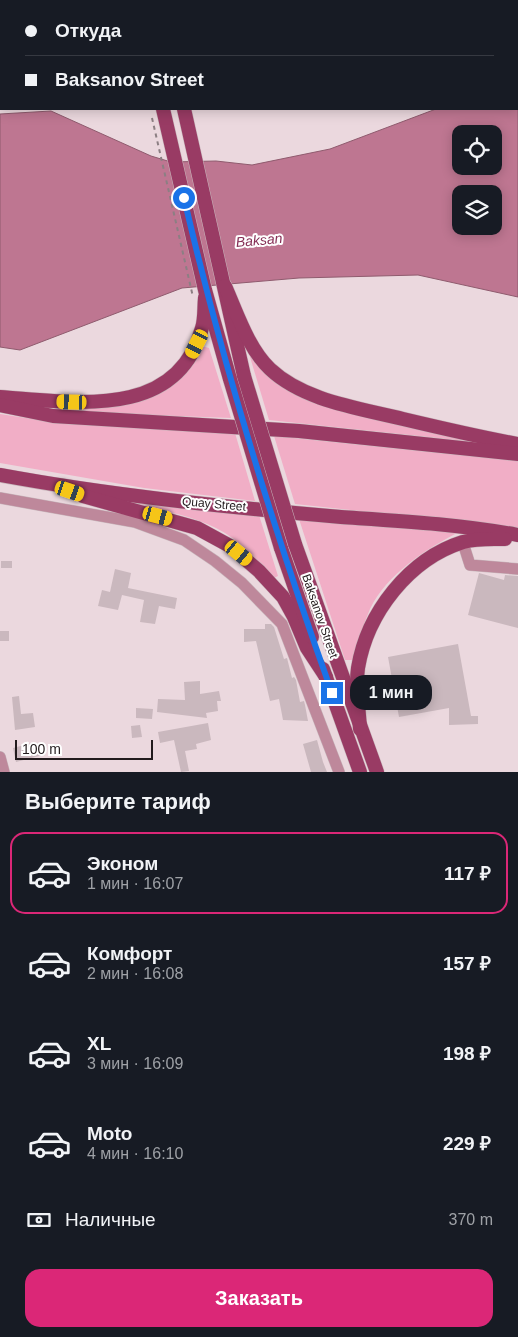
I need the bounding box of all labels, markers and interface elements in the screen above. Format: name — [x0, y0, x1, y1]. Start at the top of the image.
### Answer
text: Откуда — [55, 20, 121, 41]
text: Baksanov Street — [55, 69, 204, 90]
map controls — [452, 125, 502, 235]
button: locate — [452, 125, 502, 175]
button: layers — [452, 185, 502, 235]
route start — [173, 187, 195, 209]
water label: Baksan — [235, 230, 283, 250]
car — [183, 327, 210, 361]
car — [56, 394, 87, 410]
car — [53, 479, 86, 503]
street label: Quay Street — [181, 494, 247, 514]
car — [141, 505, 174, 527]
car — [222, 538, 255, 568]
street label: Baksanov Street — [299, 572, 341, 661]
callout: 1 мин — [350, 676, 432, 710]
route end — [321, 682, 343, 704]
text: 1 мин — [369, 684, 413, 701]
scale bar — [15, 737, 152, 760]
text: 100 m — [22, 741, 61, 757]
text: Выберите тариф — [25, 789, 211, 814]
icon: car — [27, 851, 72, 896]
text: Эконом — [87, 853, 158, 874]
text: 117 ₽ — [444, 863, 491, 884]
text: 1 мин · 16:07 — [87, 875, 183, 892]
icon: car — [27, 941, 72, 986]
text: Комфорт — [87, 943, 172, 964]
text: 157 ₽ — [443, 953, 491, 974]
text: 2 мин · 16:08 — [87, 965, 183, 982]
icon: car — [27, 1031, 72, 1076]
text: XL — [87, 1033, 111, 1054]
text: 198 ₽ — [443, 1043, 491, 1064]
text: 3 мин · 16:09 — [87, 1055, 183, 1072]
icon: car — [27, 1121, 72, 1166]
text: Moto — [87, 1123, 132, 1144]
text: 229 ₽ — [443, 1133, 491, 1154]
text: 4 мин · 16:10 — [87, 1145, 183, 1162]
icon: cash — [25, 1206, 53, 1234]
text: Наличные — [65, 1209, 156, 1230]
text: 370 m — [449, 1211, 493, 1228]
button: Заказать — [25, 1269, 493, 1327]

